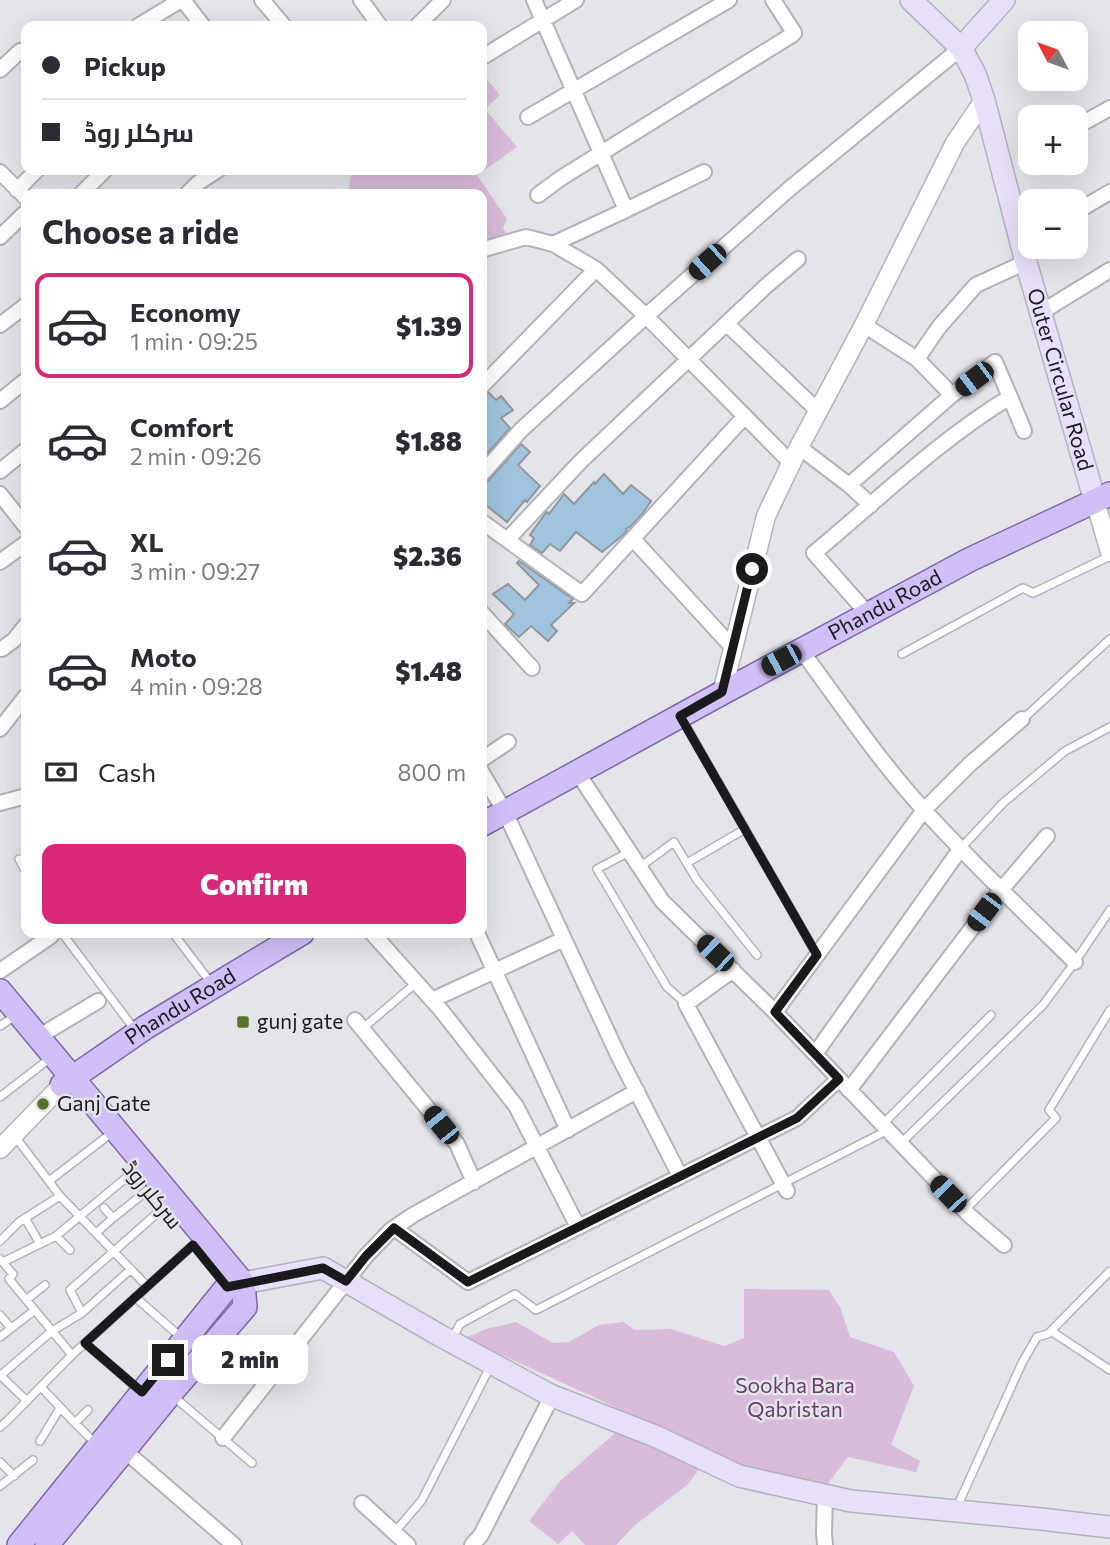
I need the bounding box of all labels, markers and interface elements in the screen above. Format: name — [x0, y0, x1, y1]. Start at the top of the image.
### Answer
north arrow — [1018, 21, 1088, 91]
map controls — [1018, 21, 1088, 259]
text: Pickup — [84, 50, 166, 81]
button: + — [1018, 105, 1088, 175]
text: سرکلر روڈ — [84, 116, 194, 147]
button: − — [1018, 189, 1088, 259]
text: Choose a ride — [42, 211, 239, 251]
car — [685, 240, 730, 284]
street label: Outer Circular Road — [1023, 285, 1100, 473]
icon: car — [46, 294, 109, 357]
text: Economy — [130, 296, 241, 327]
text: $1.39 — [396, 310, 462, 341]
text: 1 min · 09:25 — [130, 327, 258, 355]
car — [951, 358, 998, 400]
icon: car — [46, 409, 109, 472]
text: Comfort — [130, 411, 233, 442]
text: $1.88 — [395, 425, 462, 456]
text: 2 min · 09:26 — [130, 442, 262, 470]
icon: car — [46, 524, 109, 587]
text: XL — [130, 526, 164, 557]
text: $2.36 — [393, 540, 462, 571]
route start — [736, 553, 768, 585]
text: 3 min · 09:27 — [130, 557, 260, 585]
street label: Phandu Road — [823, 563, 945, 645]
icon: car — [46, 639, 109, 702]
text: Moto — [130, 641, 197, 672]
car — [758, 641, 805, 679]
text: $1.48 — [395, 655, 462, 686]
text: 4 min · 09:28 — [130, 672, 263, 700]
icon: cash — [42, 753, 80, 791]
text: Cash — [98, 756, 156, 787]
text: 800 m — [398, 758, 466, 786]
button: Confirm — [42, 844, 466, 924]
car — [963, 889, 1006, 935]
car — [693, 931, 738, 975]
street label: Phandu Road — [119, 962, 240, 1049]
place label: gunj gate — [257, 1008, 343, 1033]
marker: gunj gate — [235, 1014, 251, 1030]
place label: Ganj Gate — [57, 1090, 151, 1115]
marker: Ganj Gate — [35, 1096, 51, 1112]
car — [420, 1102, 463, 1148]
street label: سرکلر روڈ — [117, 1155, 188, 1234]
car — [926, 1172, 971, 1216]
callout: 2 min — [192, 1336, 308, 1384]
route end — [152, 1344, 184, 1376]
text: 2 min — [221, 1345, 279, 1373]
park label: Sookha Bara Qabristan — [735, 1372, 855, 1421]

